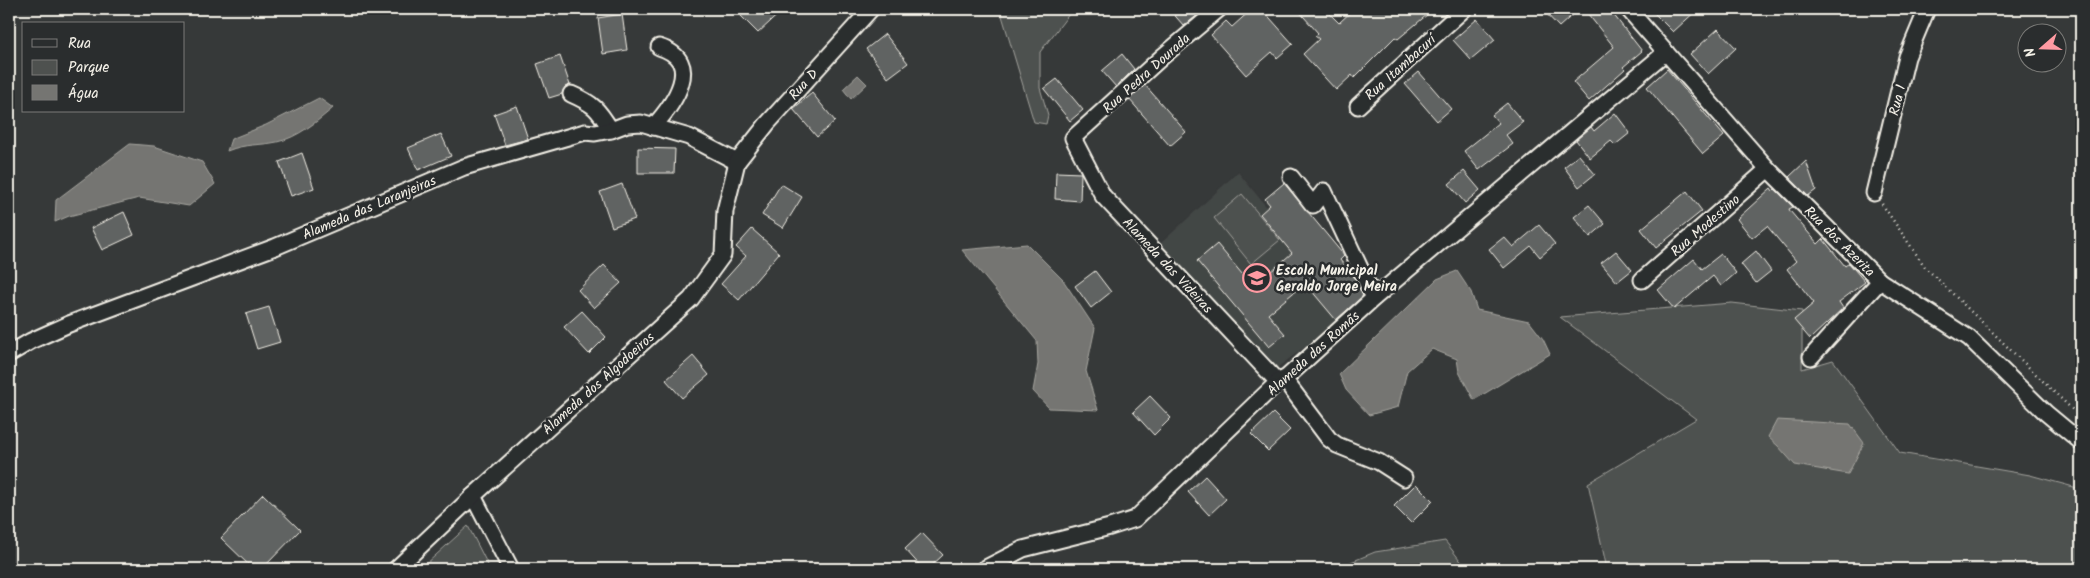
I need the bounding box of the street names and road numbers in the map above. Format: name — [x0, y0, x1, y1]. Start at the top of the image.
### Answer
street label: Rua Pedra Dourada — [1098, 28, 1196, 119]
street label: Rua Itambacurí — [1360, 28, 1443, 106]
street label: Rua D — [783, 64, 824, 105]
street label: Rua 1 — [1883, 82, 1912, 118]
street label: Alameda das Laranjeiras — [299, 170, 440, 246]
street label: Rua Modestino — [1666, 189, 1745, 262]
street label: Rua dos Azerita — [1799, 201, 1880, 282]
street label: Alameda das Videiras — [1117, 213, 1218, 319]
street label: Alameda das Romãs — [1262, 306, 1365, 402]
street label: Alameda dos Algodoeiros — [537, 327, 660, 440]

